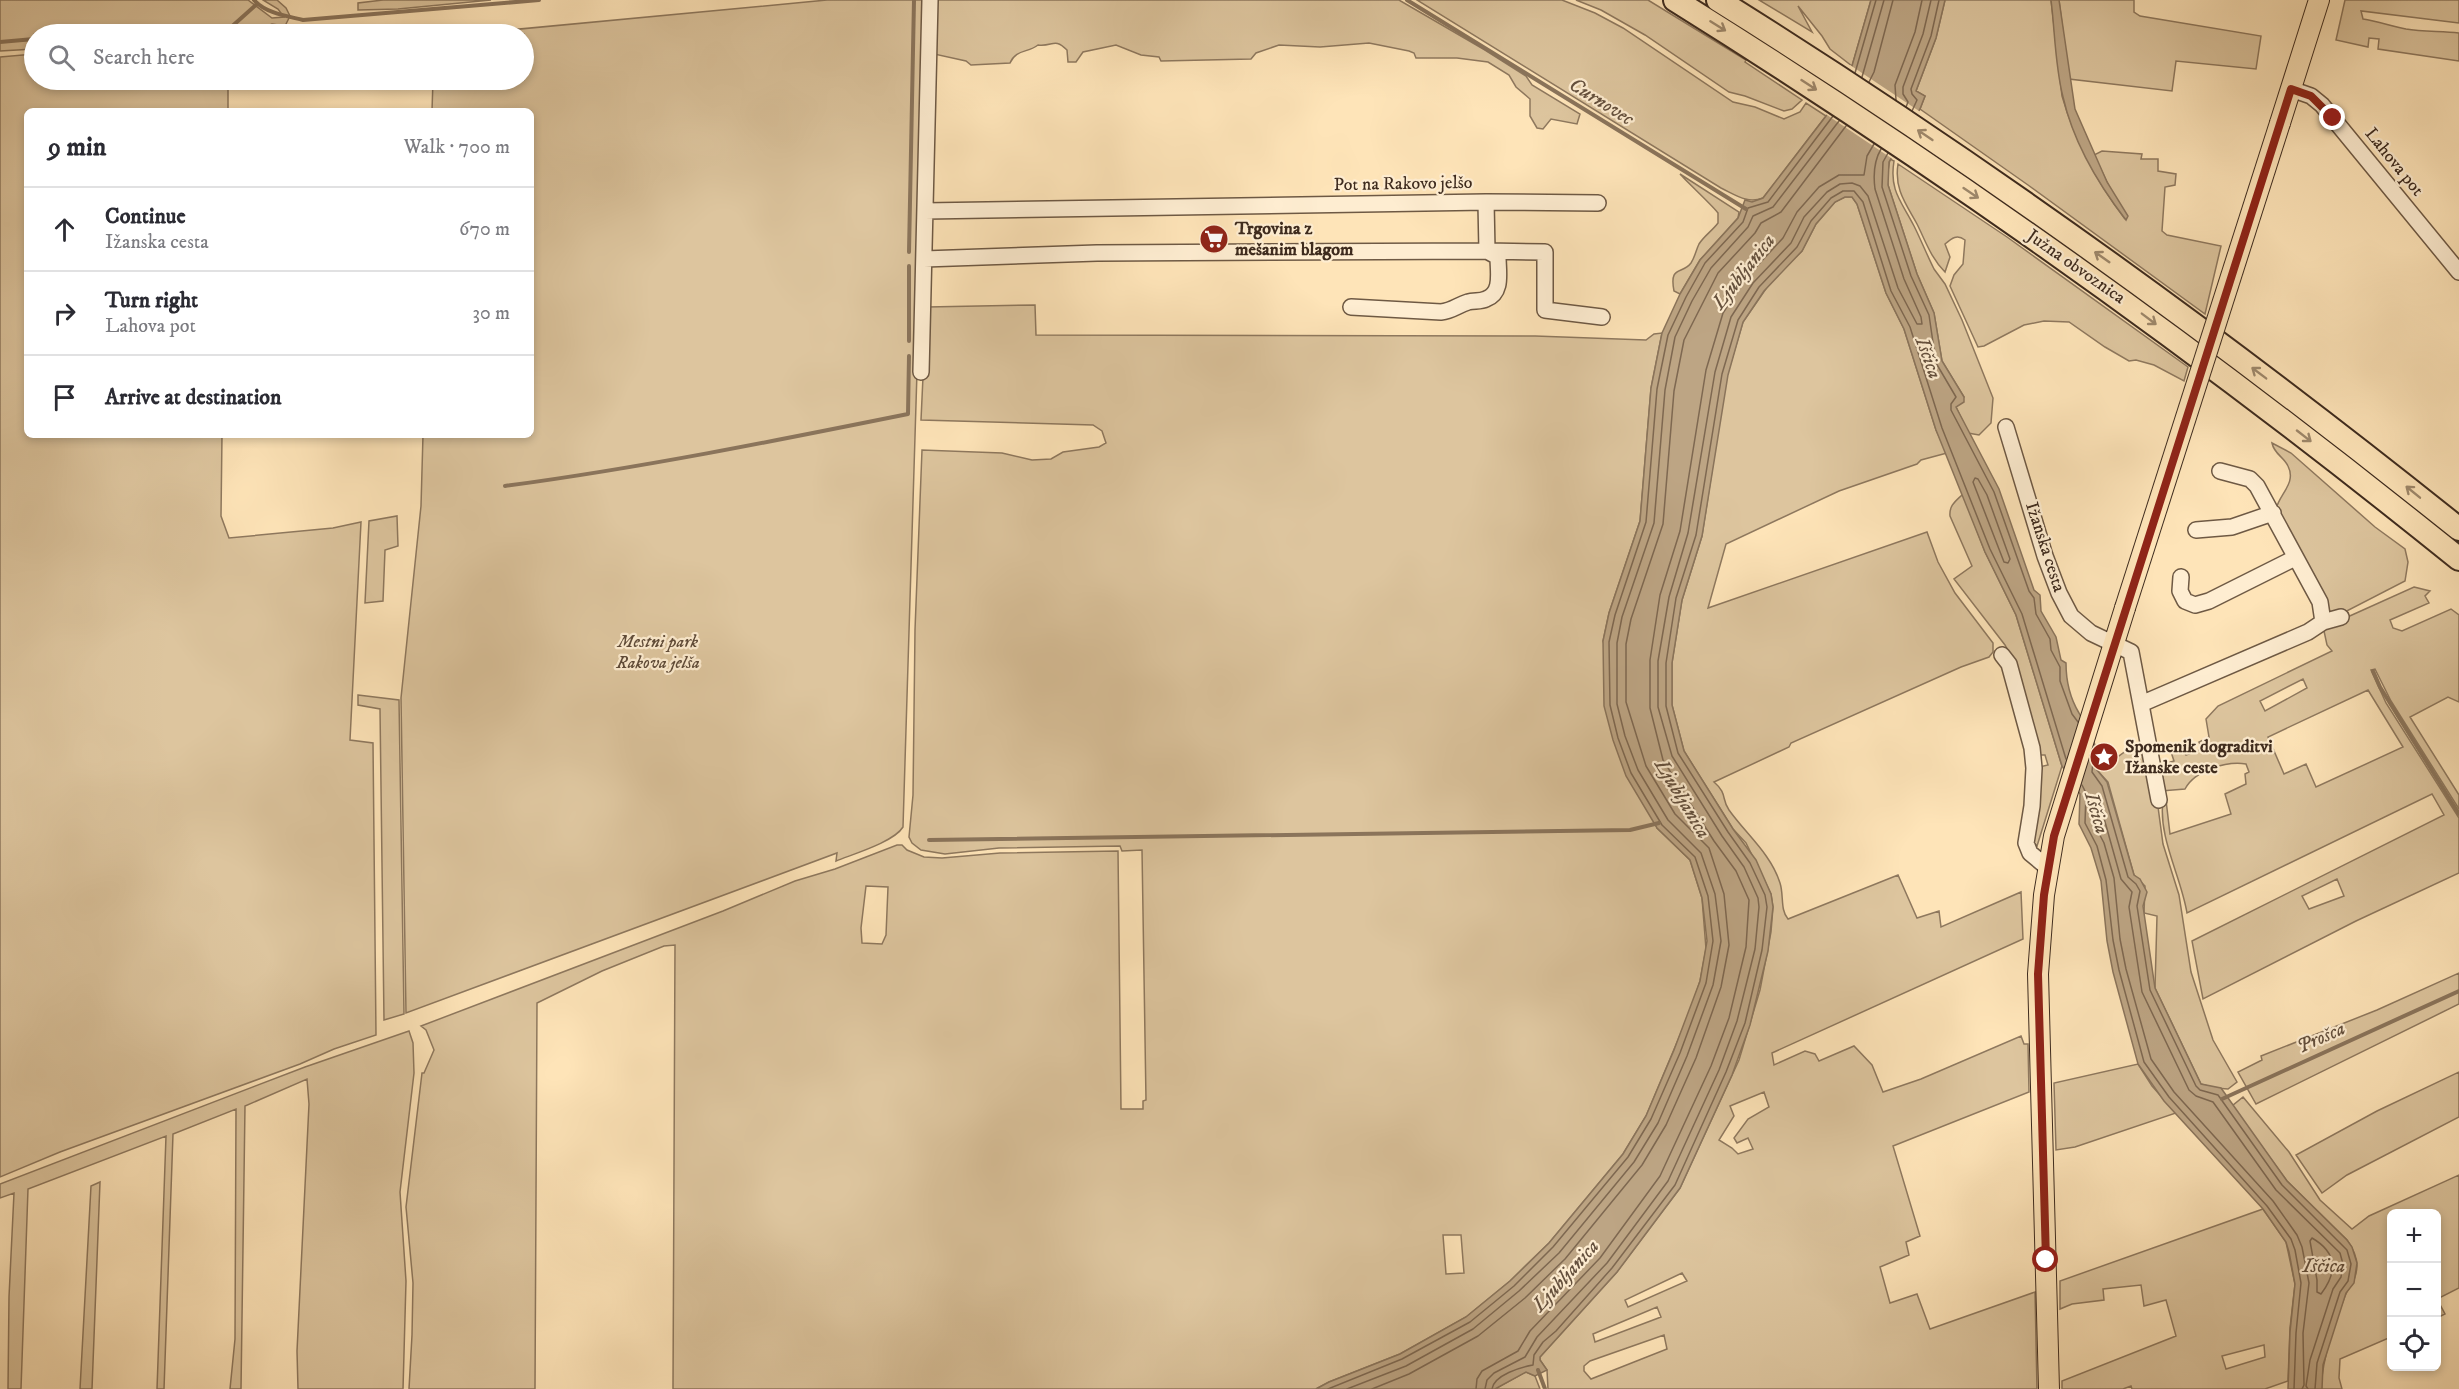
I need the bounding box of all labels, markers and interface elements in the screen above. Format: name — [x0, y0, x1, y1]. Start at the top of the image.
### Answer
one-way arrow — [1709, 20, 1726, 33]
search box — [24, 24, 534, 90]
icon: search — [45, 41, 78, 74]
text: Search here — [93, 44, 195, 71]
water label: Curnovec — [1564, 72, 1639, 132]
one-way arrow — [1800, 79, 1817, 91]
route end — [2319, 104, 2345, 130]
street label: Lahova pot — [2360, 123, 2428, 201]
one-way arrow — [1917, 129, 1934, 141]
text: 9 min — [48, 131, 106, 164]
text: Walk · 700 m — [404, 135, 510, 160]
street label: Pot na Rakovo jelšo — [1333, 172, 1473, 196]
one-way arrow — [1963, 187, 1979, 199]
text: Continue — [105, 203, 186, 230]
icon: ahead — [48, 213, 81, 246]
text: 670 m — [459, 217, 510, 242]
place label: Trgovina z mešanim blagom — [1234, 218, 1354, 261]
supermarket icon: Trgovina z mešanim blagom — [1198, 223, 1230, 255]
street label: Južna obvoznica — [2021, 224, 2130, 309]
water label: Ljubljanica — [1706, 229, 1781, 315]
text: Ižanska cesta — [105, 230, 209, 255]
one-way arrow — [2095, 251, 2111, 263]
text: Turn right — [105, 287, 198, 314]
icon: right — [48, 297, 81, 330]
text: 30 m — [472, 301, 510, 326]
one-way arrow — [2140, 313, 2156, 325]
text: Lahova pot — [105, 314, 196, 339]
water label: Iščica — [1908, 332, 1947, 382]
one-way arrow — [2252, 367, 2268, 379]
icon: arrive — [48, 381, 81, 414]
text: Arrive at destination — [105, 384, 282, 411]
one-way arrow — [2296, 430, 2312, 443]
one-way arrow — [2406, 486, 2422, 499]
street label: Ižanska cesta — [2020, 499, 2070, 595]
park label: Mestni park Rakova jelša — [615, 631, 700, 674]
place label: Spomenik dograditvi Ižanske ceste — [2125, 736, 2273, 779]
place icon: Spomenik dograditvi Ižanske ceste — [2088, 741, 2120, 773]
water label: Ljubljanica — [1648, 754, 1716, 843]
water label: Iščica — [2078, 787, 2114, 837]
water label: Prošca — [2293, 1016, 2349, 1060]
map controls — [2387, 1209, 2441, 1371]
button: + — [2387, 1209, 2441, 1263]
water label: Ljubljanica — [1526, 1235, 1605, 1318]
route start — [2032, 1246, 2058, 1272]
water label: Iščica — [2301, 1254, 2345, 1279]
button: − — [2387, 1263, 2441, 1317]
button: locate — [2387, 1317, 2441, 1371]

